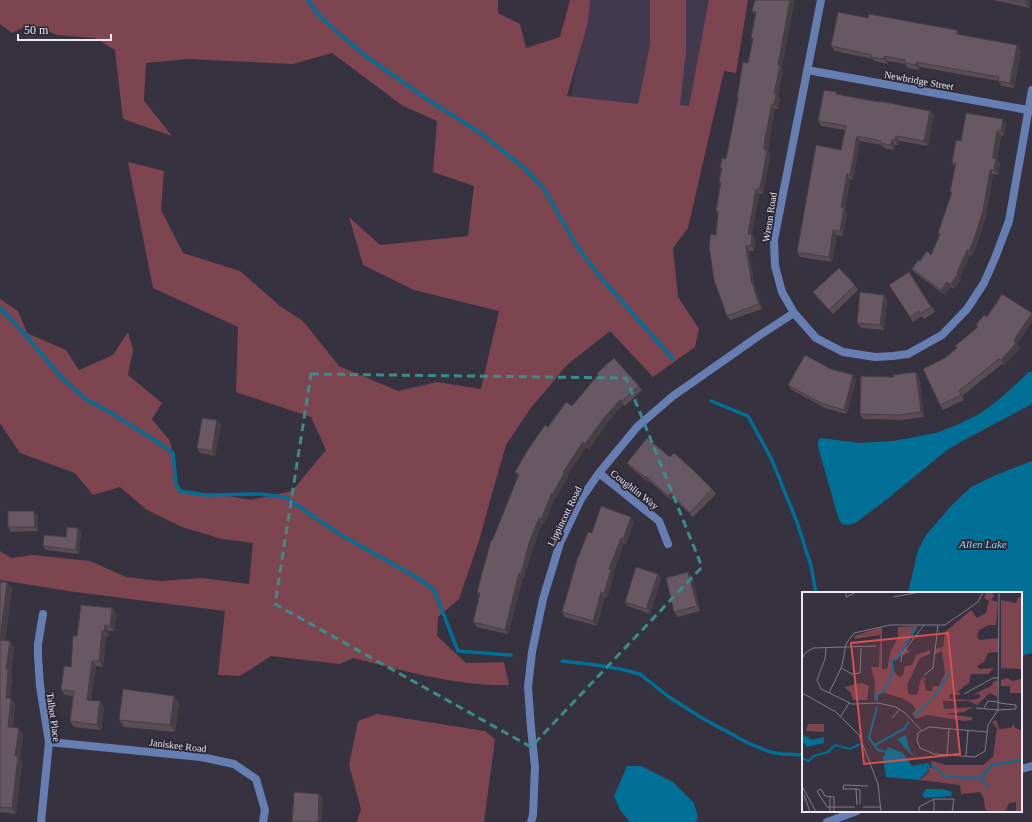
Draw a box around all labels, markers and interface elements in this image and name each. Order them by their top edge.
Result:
scale bar [18,16,111,42]
text: 50 m [24,23,49,37]
street label: Newbridge Street [883,69,955,92]
street label: Wrenn Road [760,191,779,243]
street label: Coughlin Way [609,467,661,511]
street label: Lippincott Road [545,484,584,548]
water label: Allen Lake [958,538,1007,550]
inset map [802,592,1022,812]
street label: Talbot Place [45,692,62,743]
street label: Janiskee Road [149,737,207,754]

